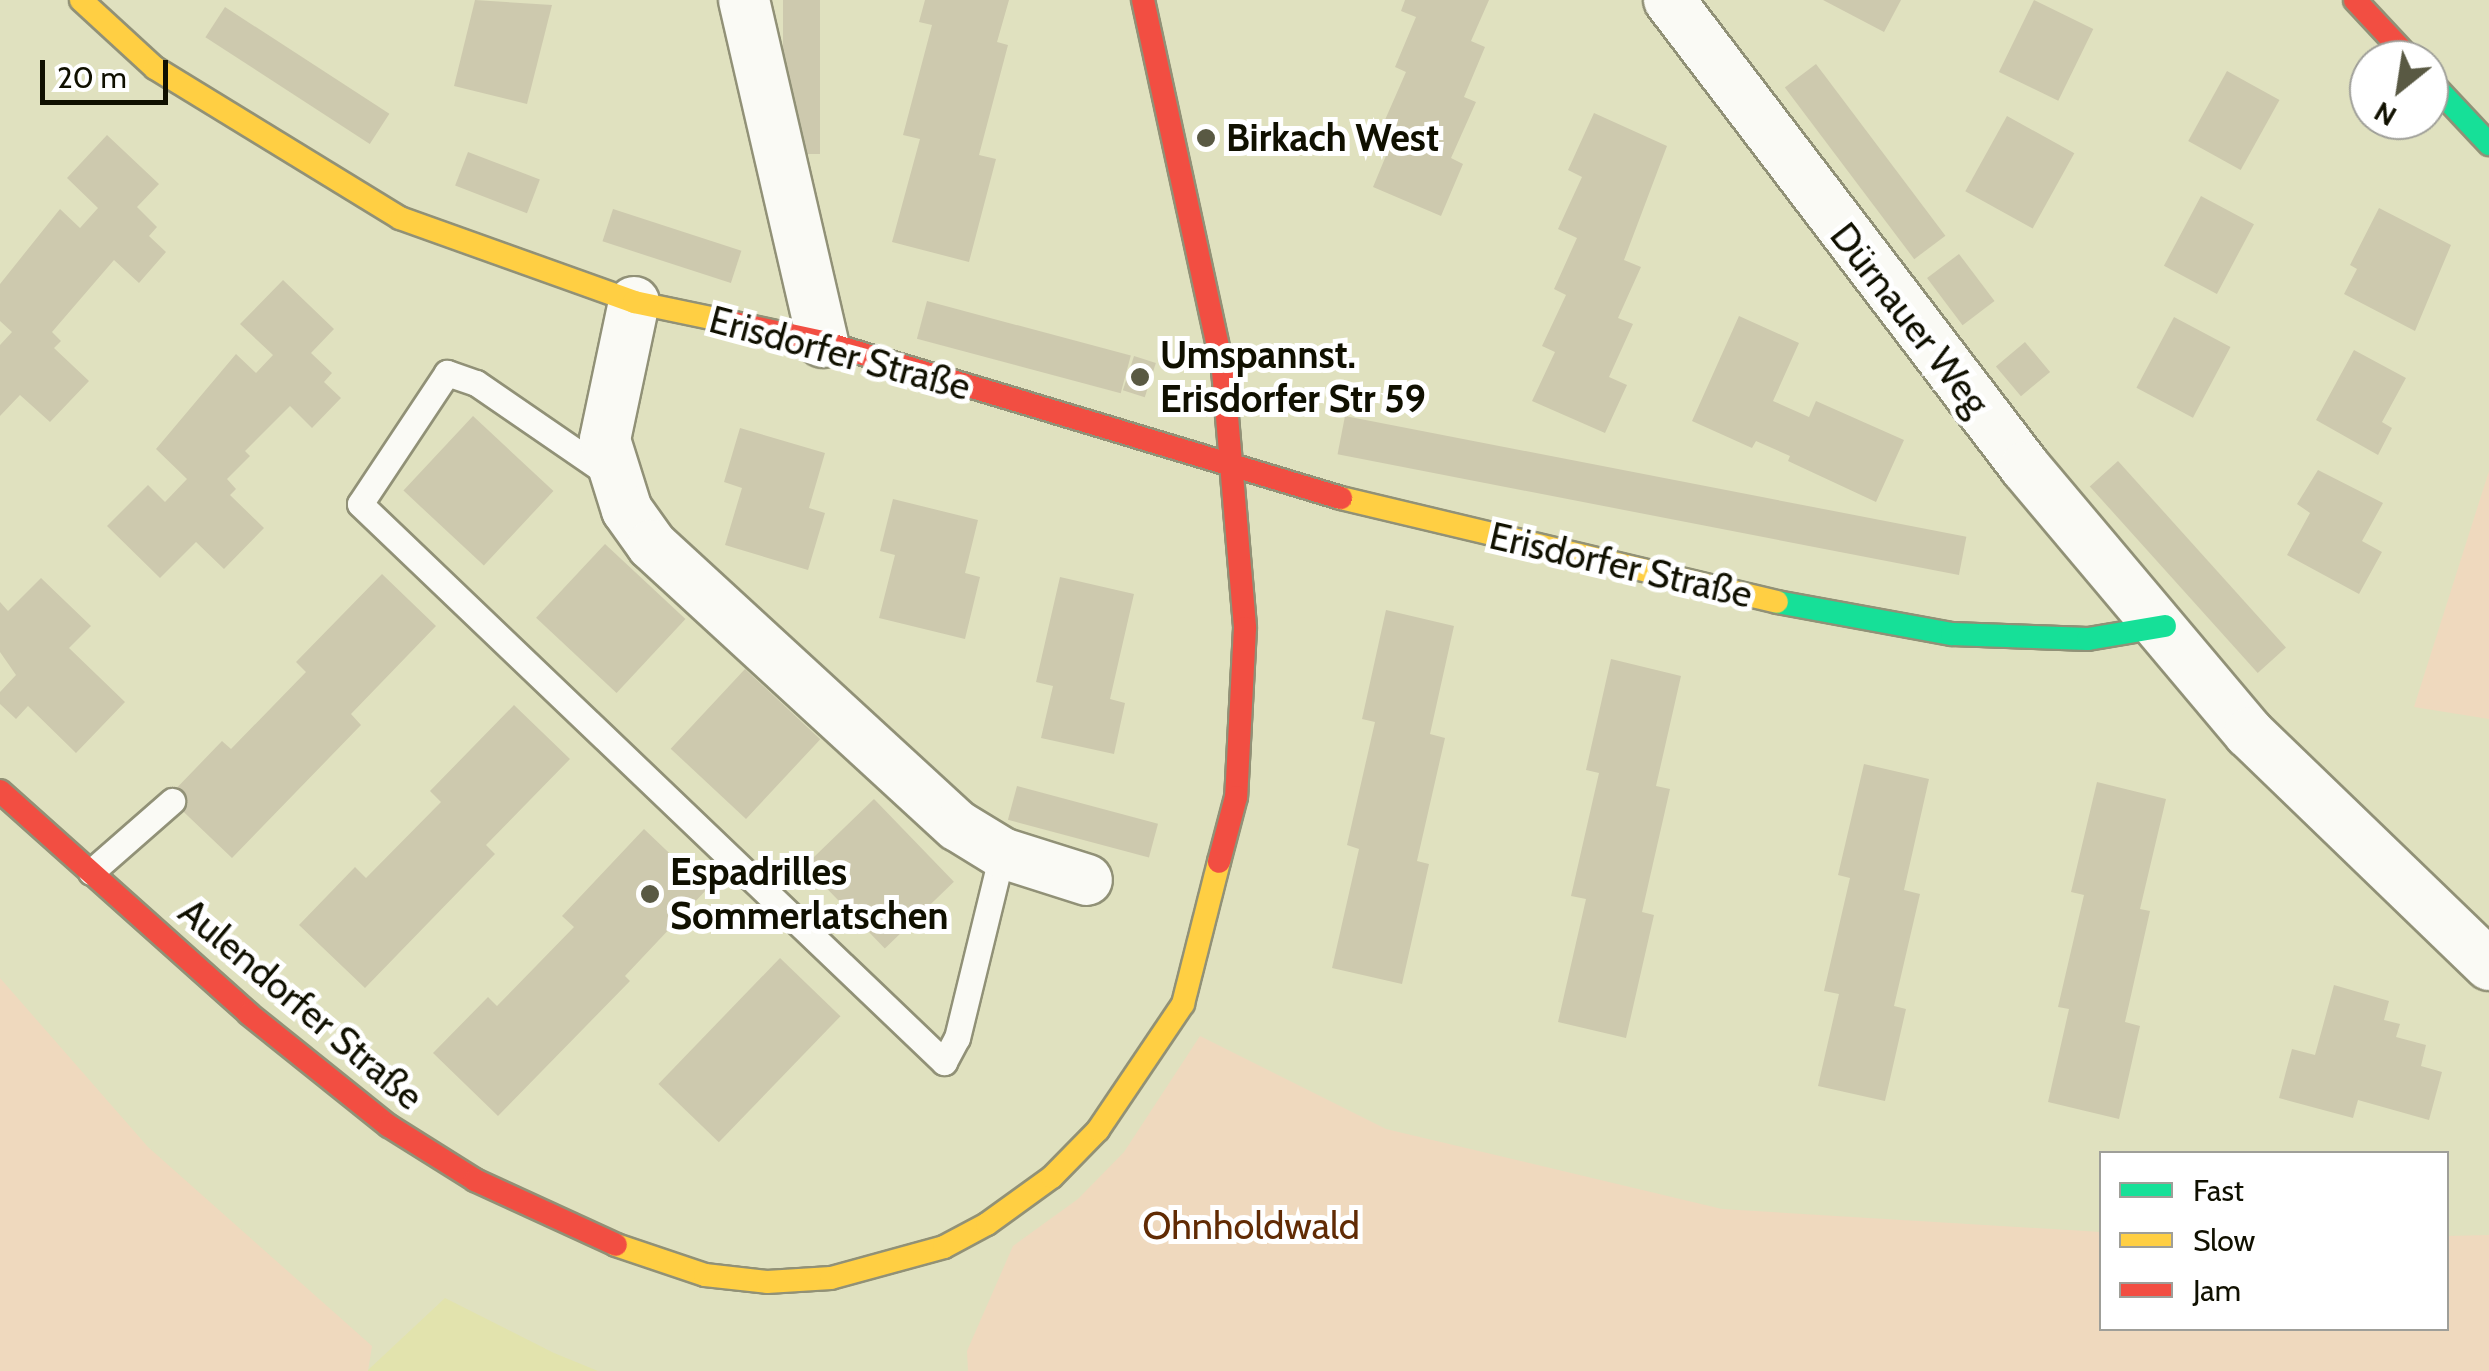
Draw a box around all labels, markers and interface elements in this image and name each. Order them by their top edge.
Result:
scale bar [45,40,172,102]
north arrow [2349,40,2449,140]
text: 20 m [57,59,127,96]
text: N [2368,95,2402,134]
place label: Birkach West [1226,115,1439,161]
marker: Birkach West [1195,127,1217,149]
street label: Dürnauer Weg [1821,214,1999,424]
street label: Erisdorfer Straße [705,296,975,410]
place label: Umspannst. Erisdorfer Str 59 [1160,332,1426,422]
marker: Umspannst. Erisdorfer Str 59 [1129,366,1151,388]
street label: Erisdorfer Straße [1485,513,1757,617]
place label: Espadrilles Sommerlatschen [670,849,948,938]
marker: Espadrilles Sommerlatschen [639,883,661,905]
street label: Aulendorfer Straße [170,889,432,1119]
legend [2099,1151,2449,1331]
text: Fast [2193,1172,2244,1209]
park label: Ohnholdwald [1142,1203,1360,1249]
text: Slow [2193,1222,2255,1259]
text: Jam [2193,1272,2241,1309]

